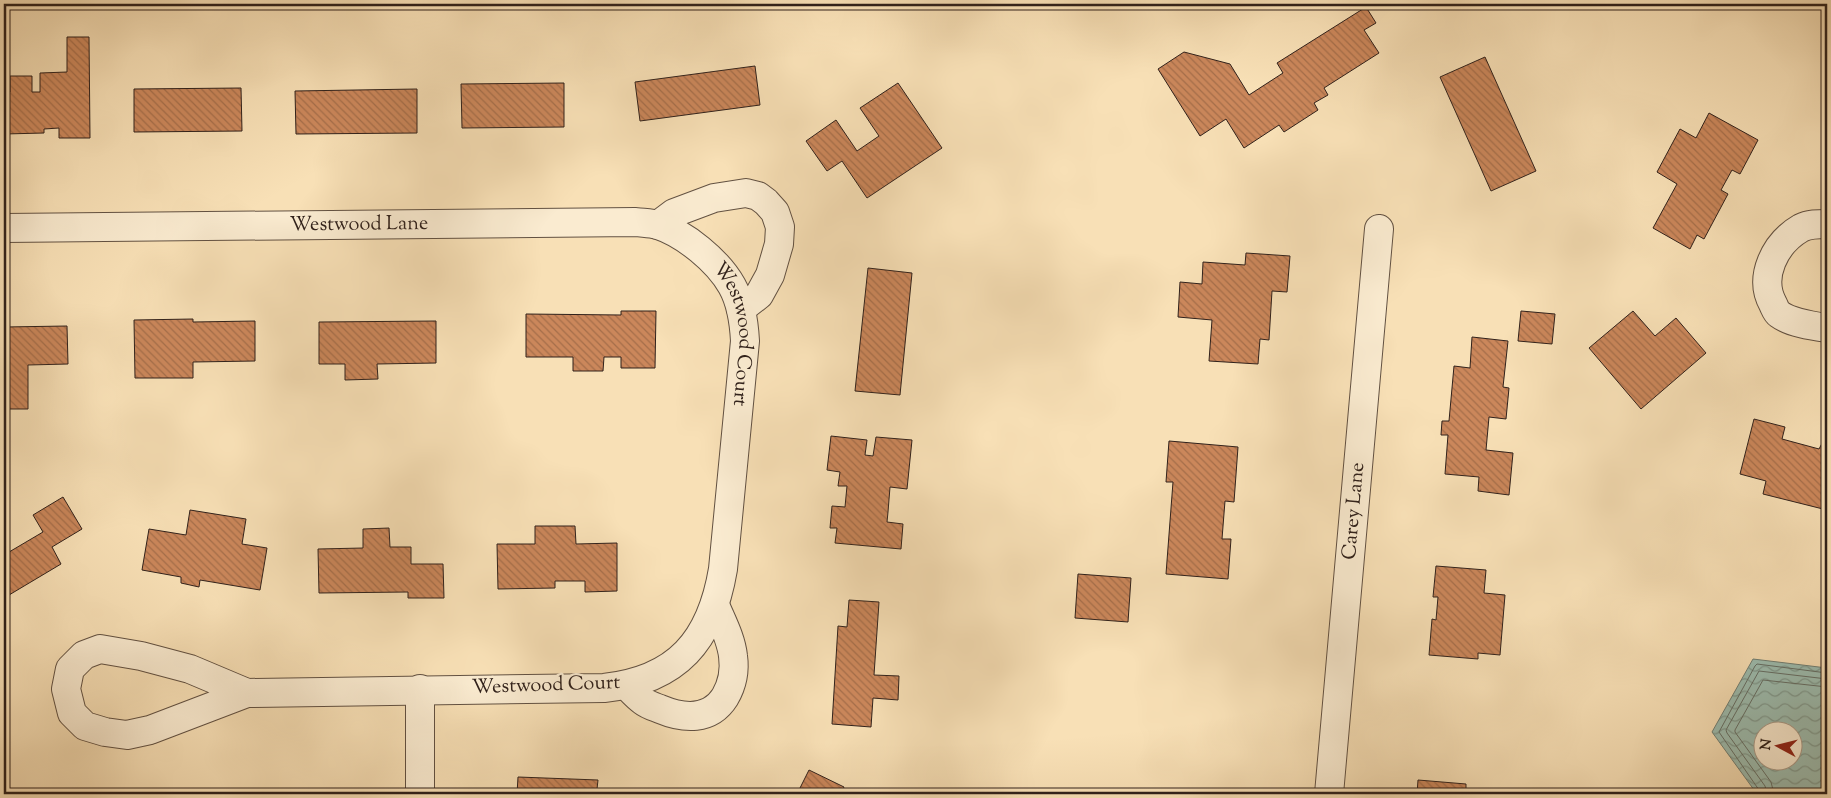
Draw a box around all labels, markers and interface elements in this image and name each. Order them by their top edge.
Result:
street label: Westwood Lane [290,209,428,240]
street label: Westwood Court [705,256,760,408]
street label: Carey Lane [1335,461,1373,561]
street label: Westwood Court [471,669,621,703]
north arrow [1754,720,1804,770]
text: N [1756,738,1778,751]

